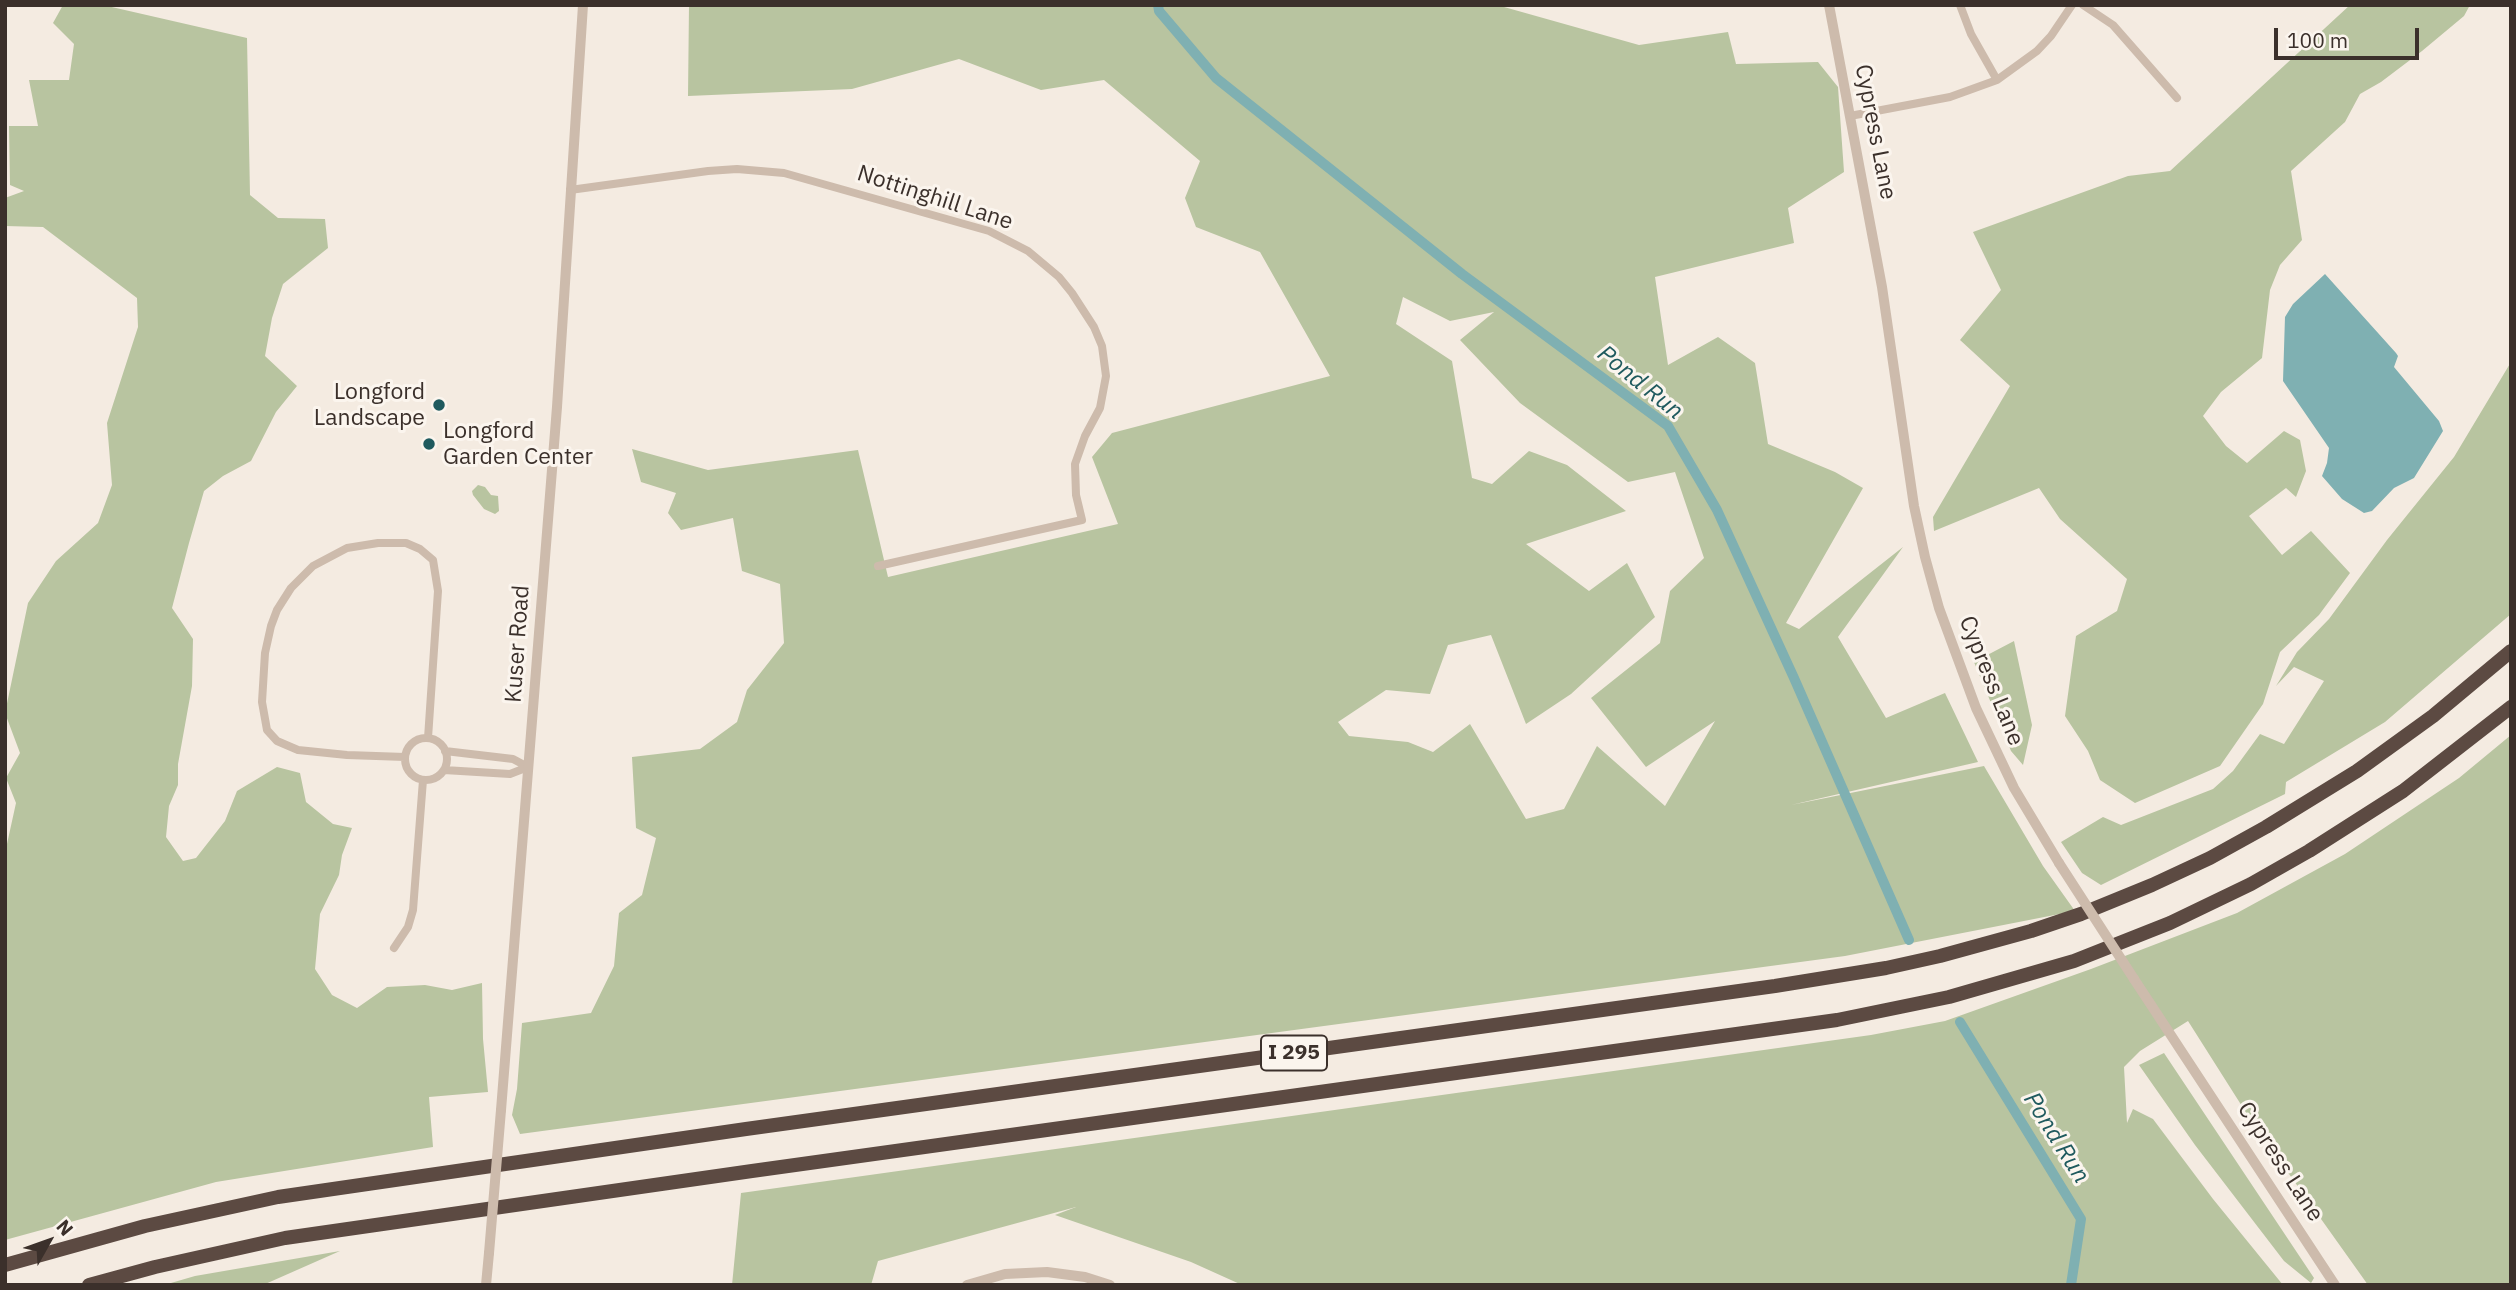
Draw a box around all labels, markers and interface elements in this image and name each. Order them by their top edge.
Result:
scale bar [2278,14,2423,58]
text: 100 m [2287,26,2348,54]
street label: Cypress Lane [1848,62,1902,202]
street label: Nottinghill Lane [854,160,1016,236]
water label: Pond Run [1591,340,1689,426]
place label: Longford Landscape [314,378,425,432]
marker: Longford Landscape [431,397,447,413]
place label: Longford Garden Center [443,417,593,471]
marker: Longford Garden Center [421,436,437,452]
street label: Kuser Road [500,584,536,704]
street label: Cypress Lane [1953,612,2029,750]
road number: I 295 [1261,1036,1327,1070]
water label: Pond Run [2017,1087,2095,1189]
street label: Cypress Lane [2231,1097,2329,1227]
north arrow [14,1206,84,1276]
text: N [51,1215,79,1240]

